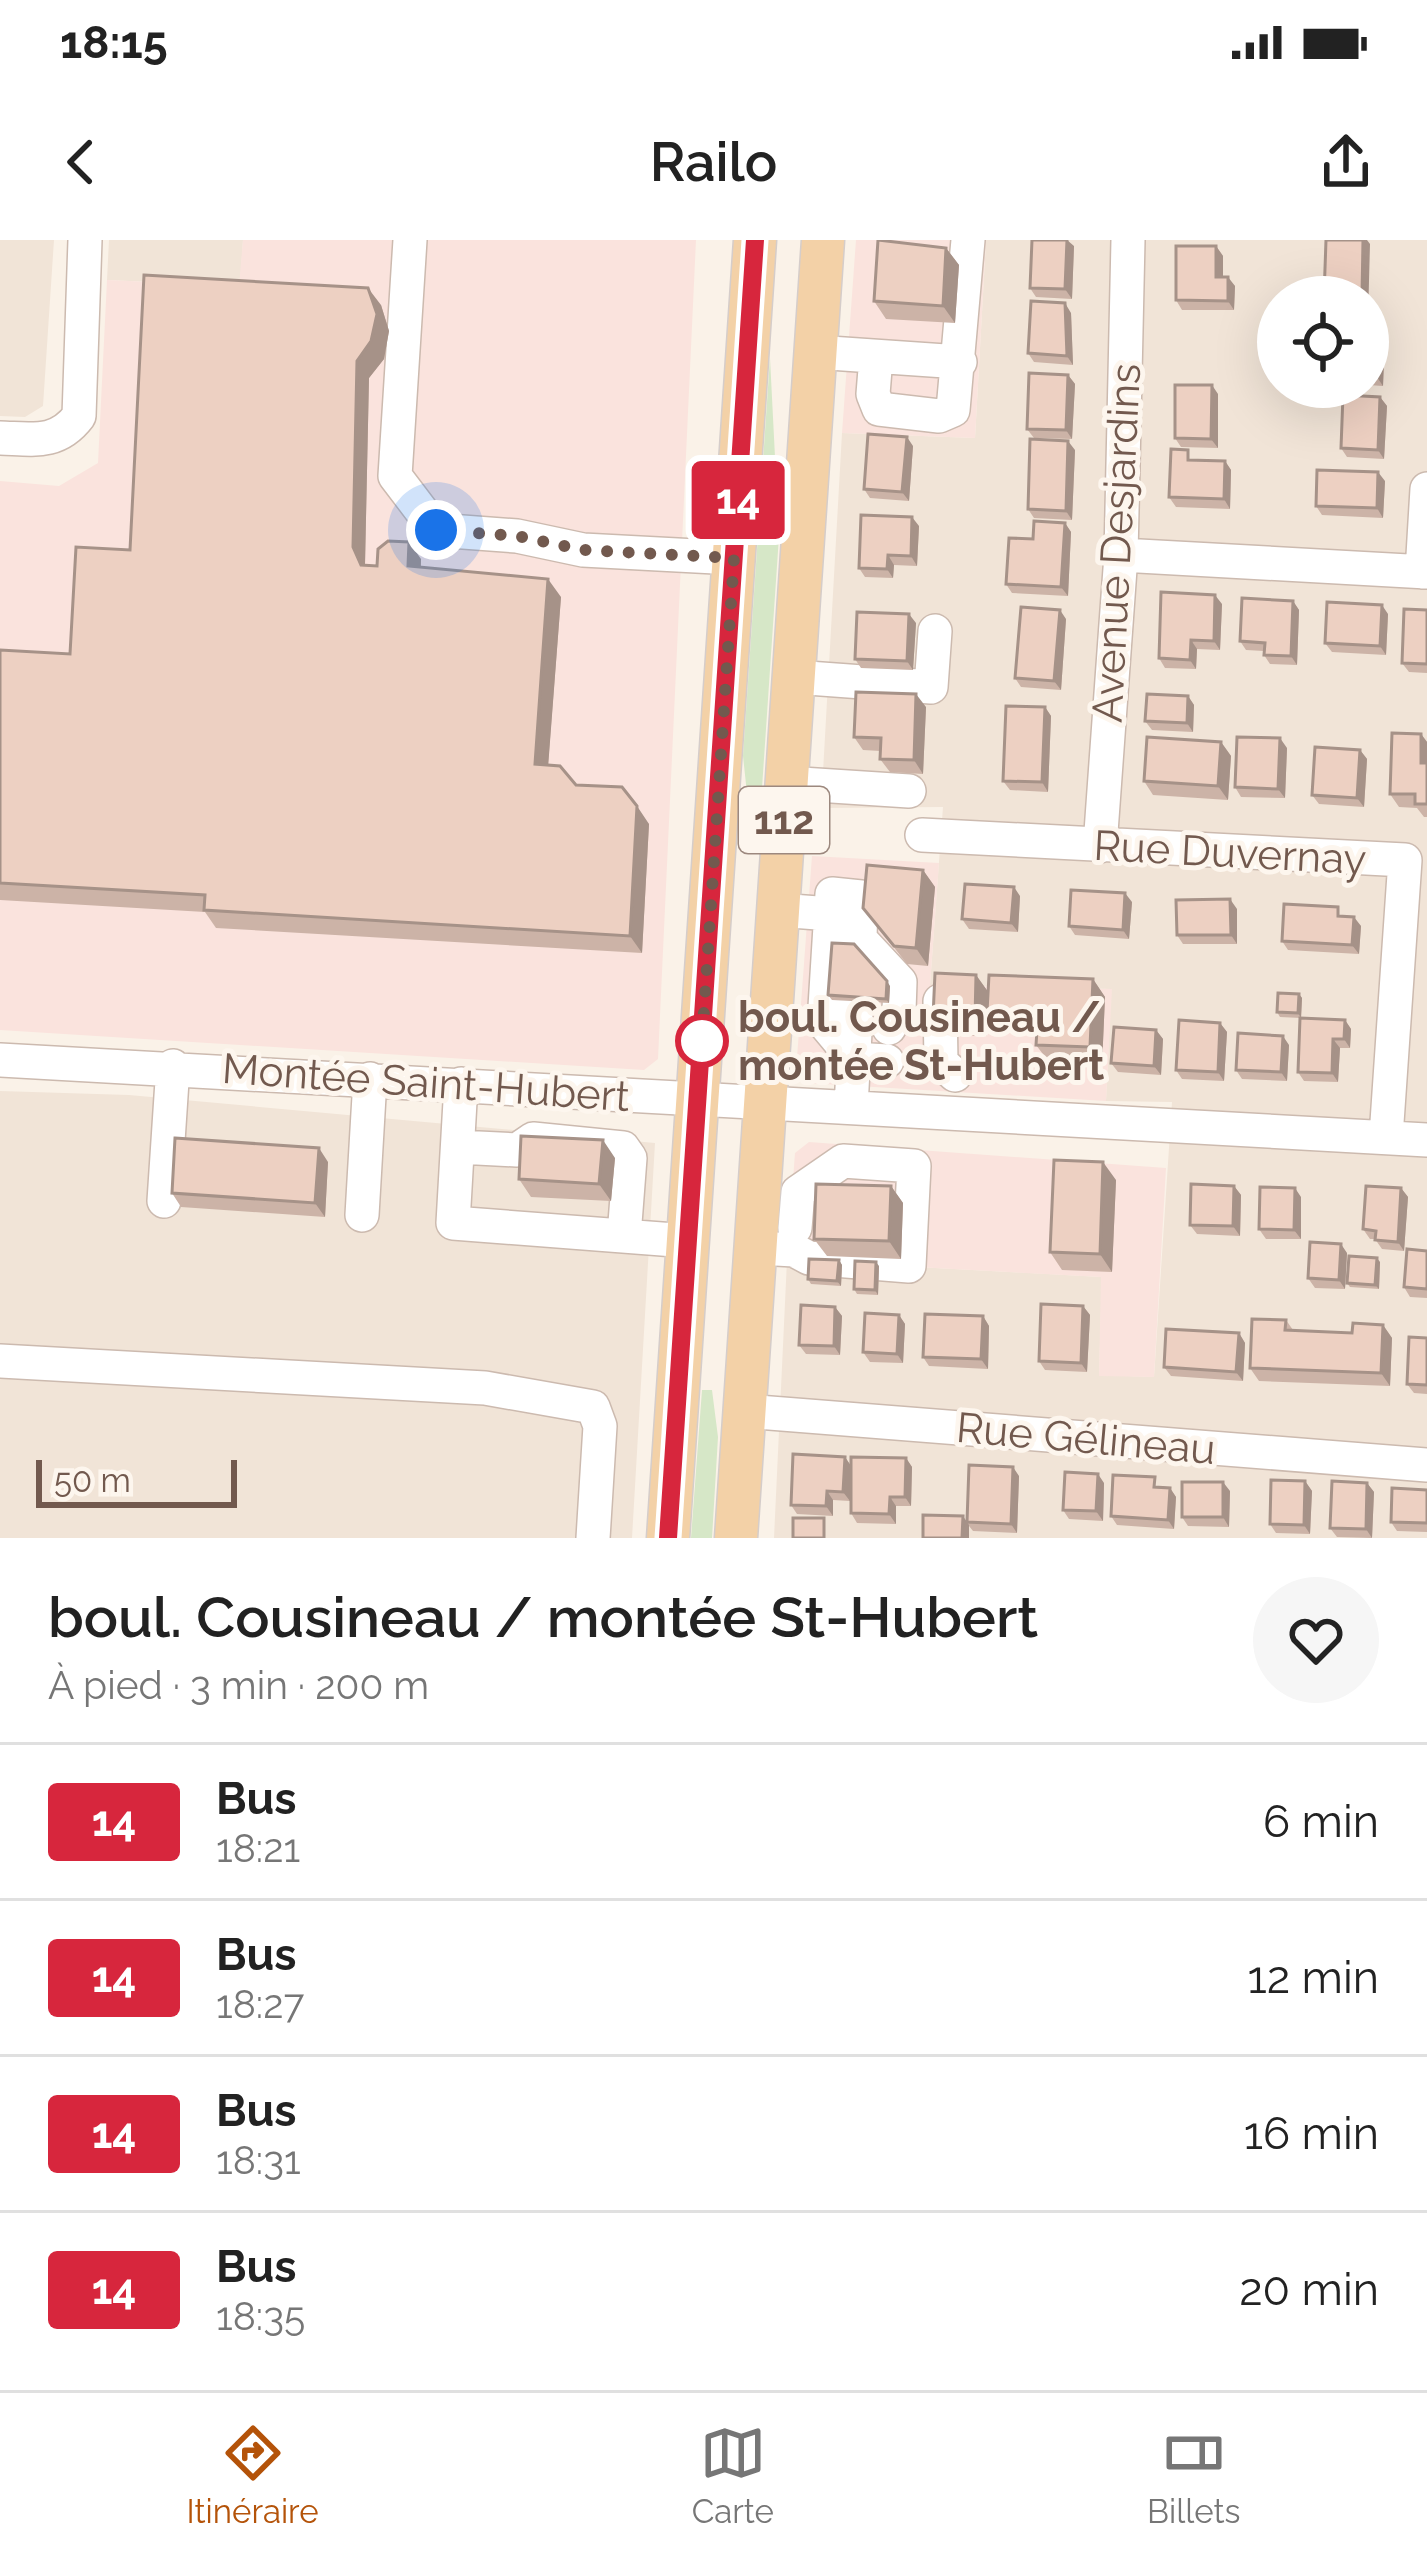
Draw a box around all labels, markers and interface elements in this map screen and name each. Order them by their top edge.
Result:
text: 18:15 [60,16,168,69]
icon: back [48,129,114,195]
icon: share [1313,129,1379,195]
text: Railo [650,130,777,194]
map controls [1257,276,1389,408]
button: locate [1257,276,1389,408]
street label: Avenue Desjardins [1083,362,1150,724]
line badge: 14 [684,461,792,539]
text: 14 [716,475,760,524]
your location [406,500,466,560]
road number: 112 [739,787,829,853]
street label: Rue Duvernay [1092,821,1368,884]
place label: boul. Cousineau / montée St-Hubert [738,993,1104,1090]
marker: boul. Cousineau / montée St-Hubert [677,1016,727,1066]
street label: Montée Saint-Hubert [221,1044,631,1121]
street label: Rue Gélineau [954,1403,1217,1474]
scale bar [36,1454,237,1507]
text: 50 m [54,1461,131,1500]
button: heart [1253,1577,1379,1703]
text: boul. Cousineau / montée St-Hubert [48,1583,1038,1650]
text: À pied · 3 min · 200 m [48,1662,429,1708]
text: Bus [216,1772,297,1825]
text: 6 min [1263,1795,1379,1848]
text: 14 [92,1797,136,1846]
text: 18:21 [216,1825,300,1871]
text: Bus [216,1928,297,1981]
text: 12 min [1247,1951,1379,2004]
text: 14 [92,1953,136,2002]
text: 18:27 [216,1981,304,2027]
text: Bus [216,2084,297,2137]
text: 16 min [1244,2107,1379,2160]
text: 14 [92,2109,136,2158]
text: 18:31 [216,2137,301,2183]
text: Bus [216,2240,297,2293]
text: 20 min [1239,2263,1379,2316]
text: 14 [92,2265,136,2314]
text: 18:35 [216,2293,305,2339]
tab: Itinéraire [187,2420,319,2531]
tab: Carte [692,2420,774,2531]
tab: Billets [1147,2420,1240,2531]

